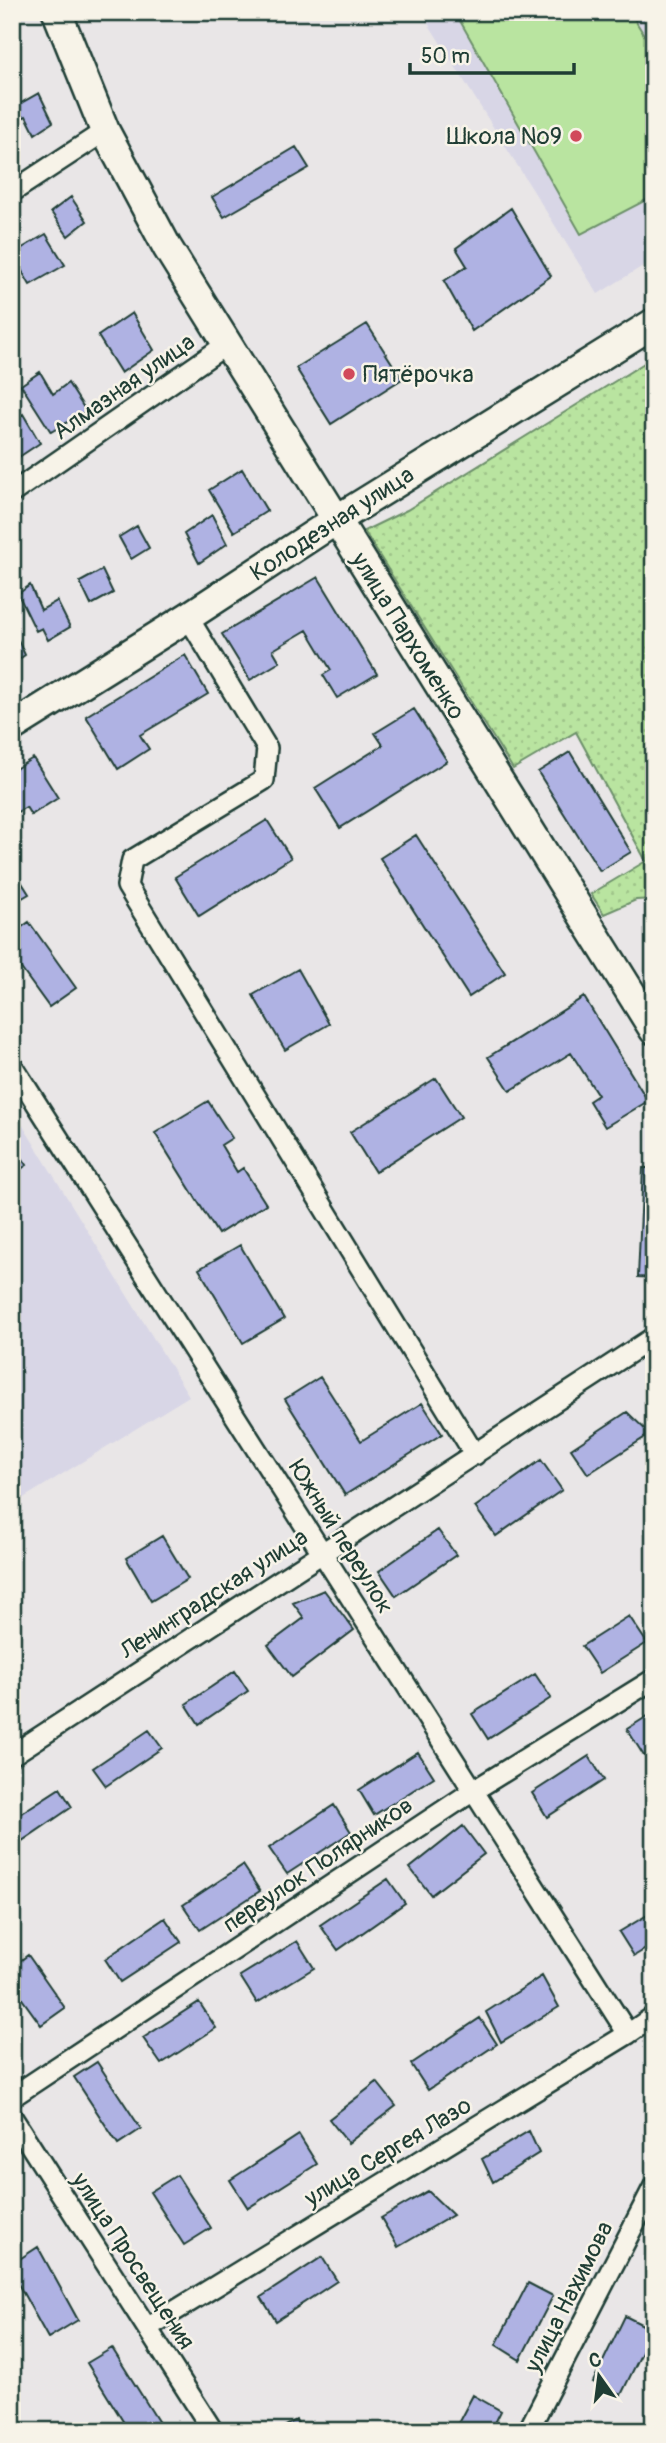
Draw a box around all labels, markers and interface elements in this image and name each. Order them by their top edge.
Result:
scale bar [410,32,575,76]
text: 50 m [421,43,470,70]
place label: Школа №9 [447,122,562,151]
marker: Школа №9 [568,128,584,144]
street label: Алмазная улица [48,327,200,447]
place label: Пятёрочка [363,360,474,389]
marker: Пятёрочка [341,366,357,382]
street label: Колодезная улица [245,460,419,588]
street label: улица Пархоменко [344,546,471,725]
street label: Южный переулок [282,1455,400,1619]
street label: Ленинградская улица [114,1522,313,1666]
street label: переулок Полярников [218,1791,418,1939]
street label: улица Сергея Лазо [298,2091,477,2214]
street label: улица Просвещения [65,2166,201,2355]
street label: улица Нахимова [518,2217,620,2378]
north arrow [564,2342,634,2412]
text: С [587,2347,604,2374]

